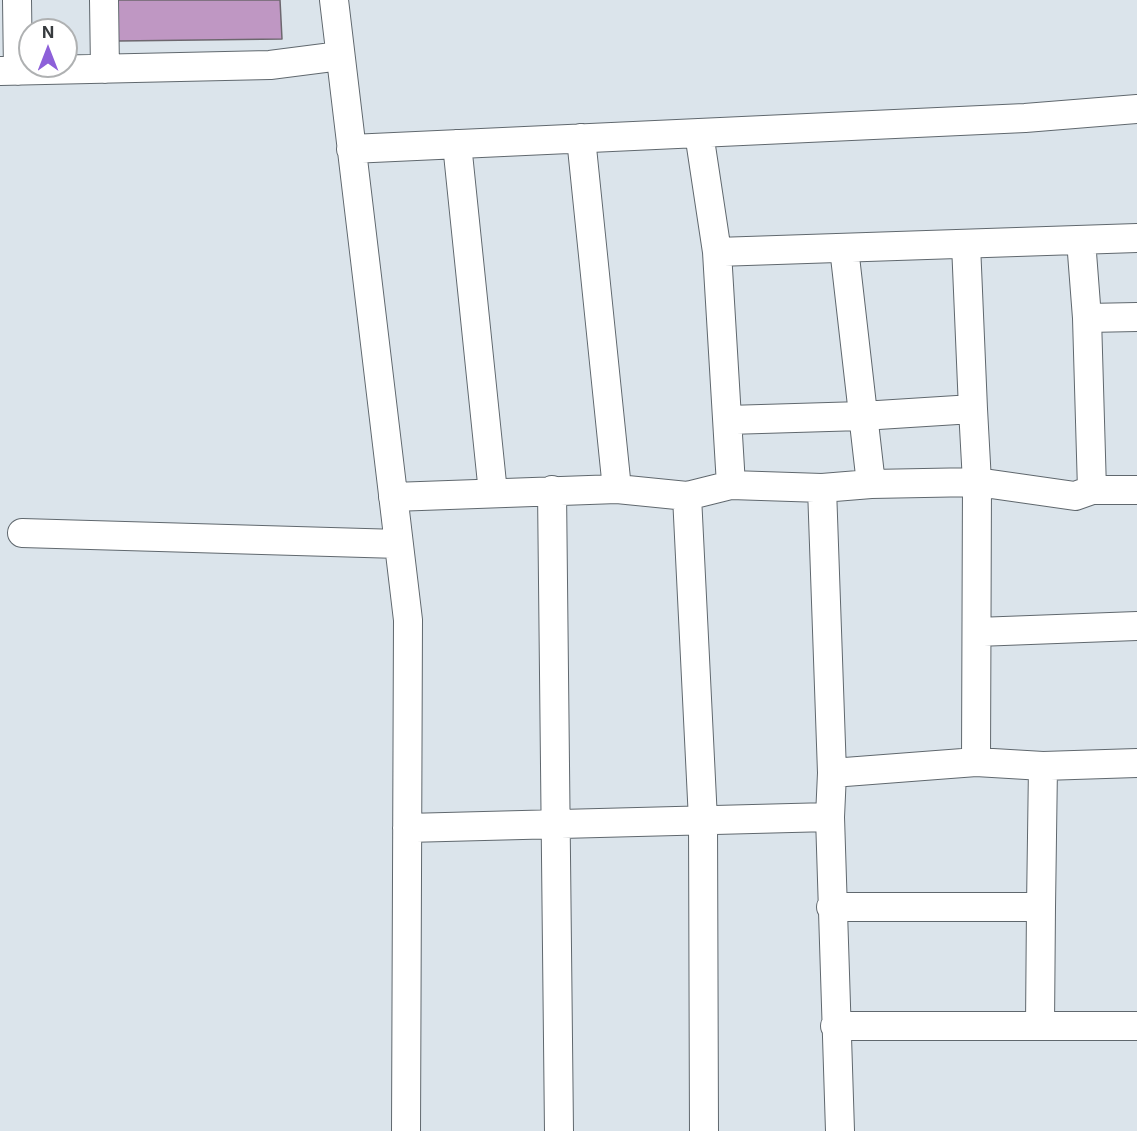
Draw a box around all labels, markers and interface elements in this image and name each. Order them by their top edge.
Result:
north arrow [18,18,78,78]
text: N [42,22,54,42]

